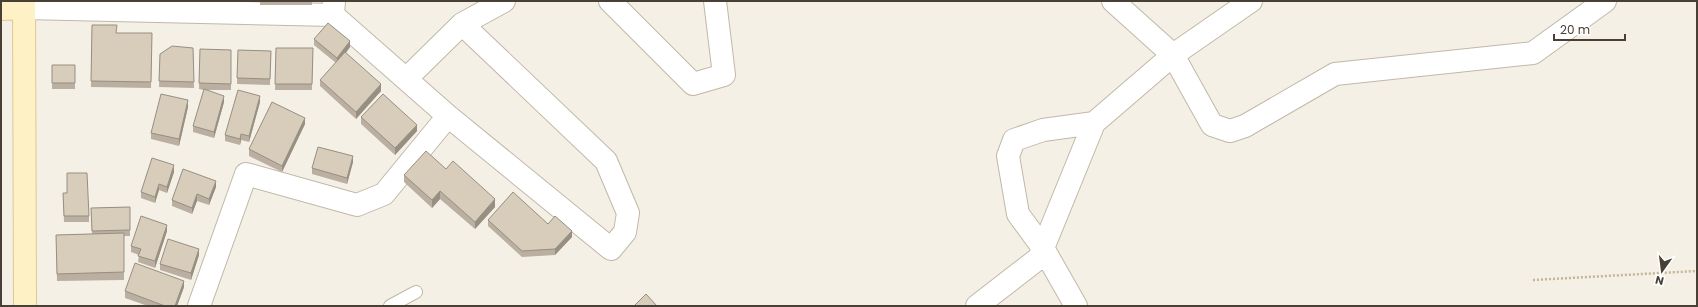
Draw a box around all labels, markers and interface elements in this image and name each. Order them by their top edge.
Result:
scale bar [1554,16,1625,42]
text: 20 m [1560,21,1590,38]
north arrow [1642,251,1682,291]
text: N [1654,272,1666,289]

